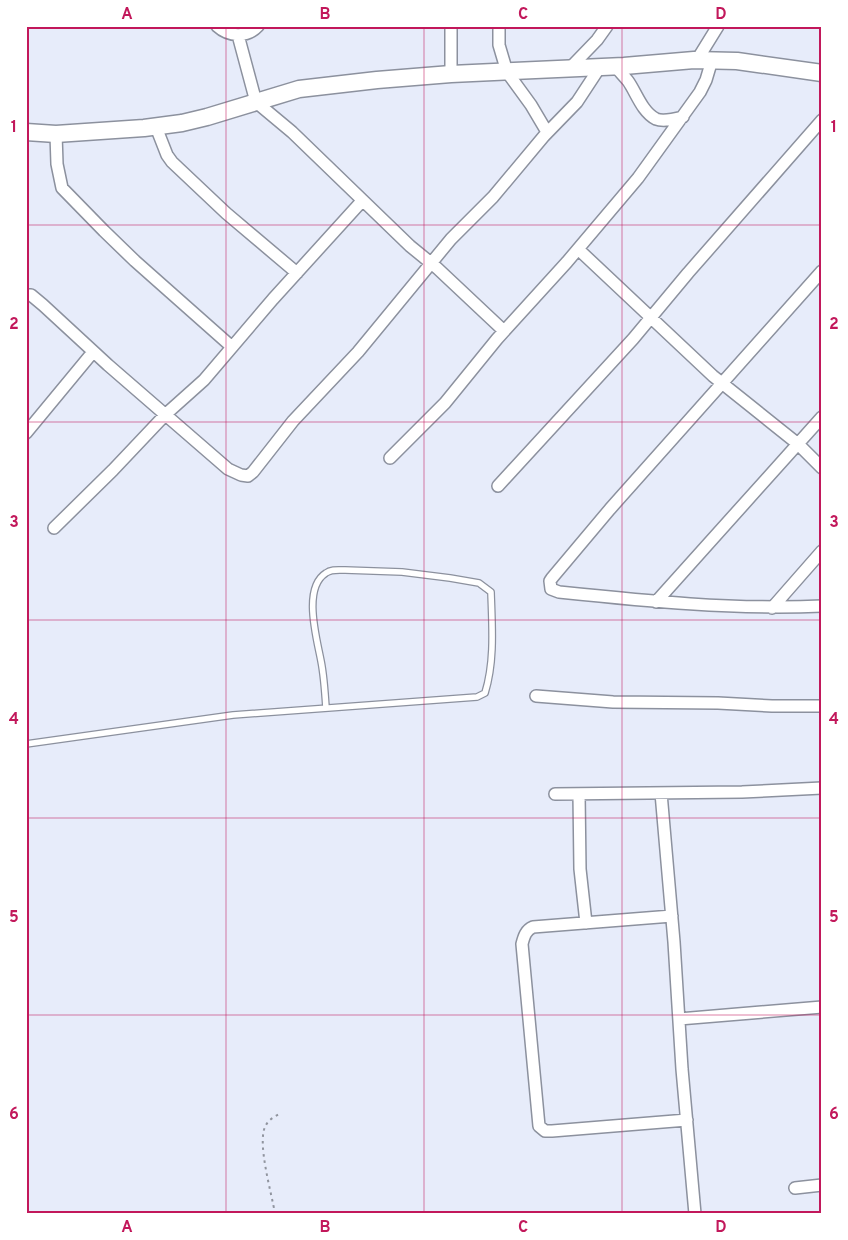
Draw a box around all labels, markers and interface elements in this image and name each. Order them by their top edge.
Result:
text: A [121,5,133,25]
text: B [319,5,331,25]
text: C [518,5,528,25]
text: D [715,5,727,25]
text: 1 [11,118,17,138]
text: 1 [831,118,837,138]
text: 2 [9,315,19,335]
text: 2 [829,315,839,335]
text: 3 [9,513,19,533]
text: 3 [829,513,839,533]
text: 4 [9,710,19,730]
text: 4 [829,710,839,730]
text: 5 [9,908,19,928]
text: 5 [829,908,839,928]
text: 6 [9,1105,19,1125]
text: 6 [829,1105,839,1125]
text: A [121,1218,133,1238]
text: B [319,1218,331,1238]
text: C [518,1218,528,1238]
text: D [715,1218,727,1238]

